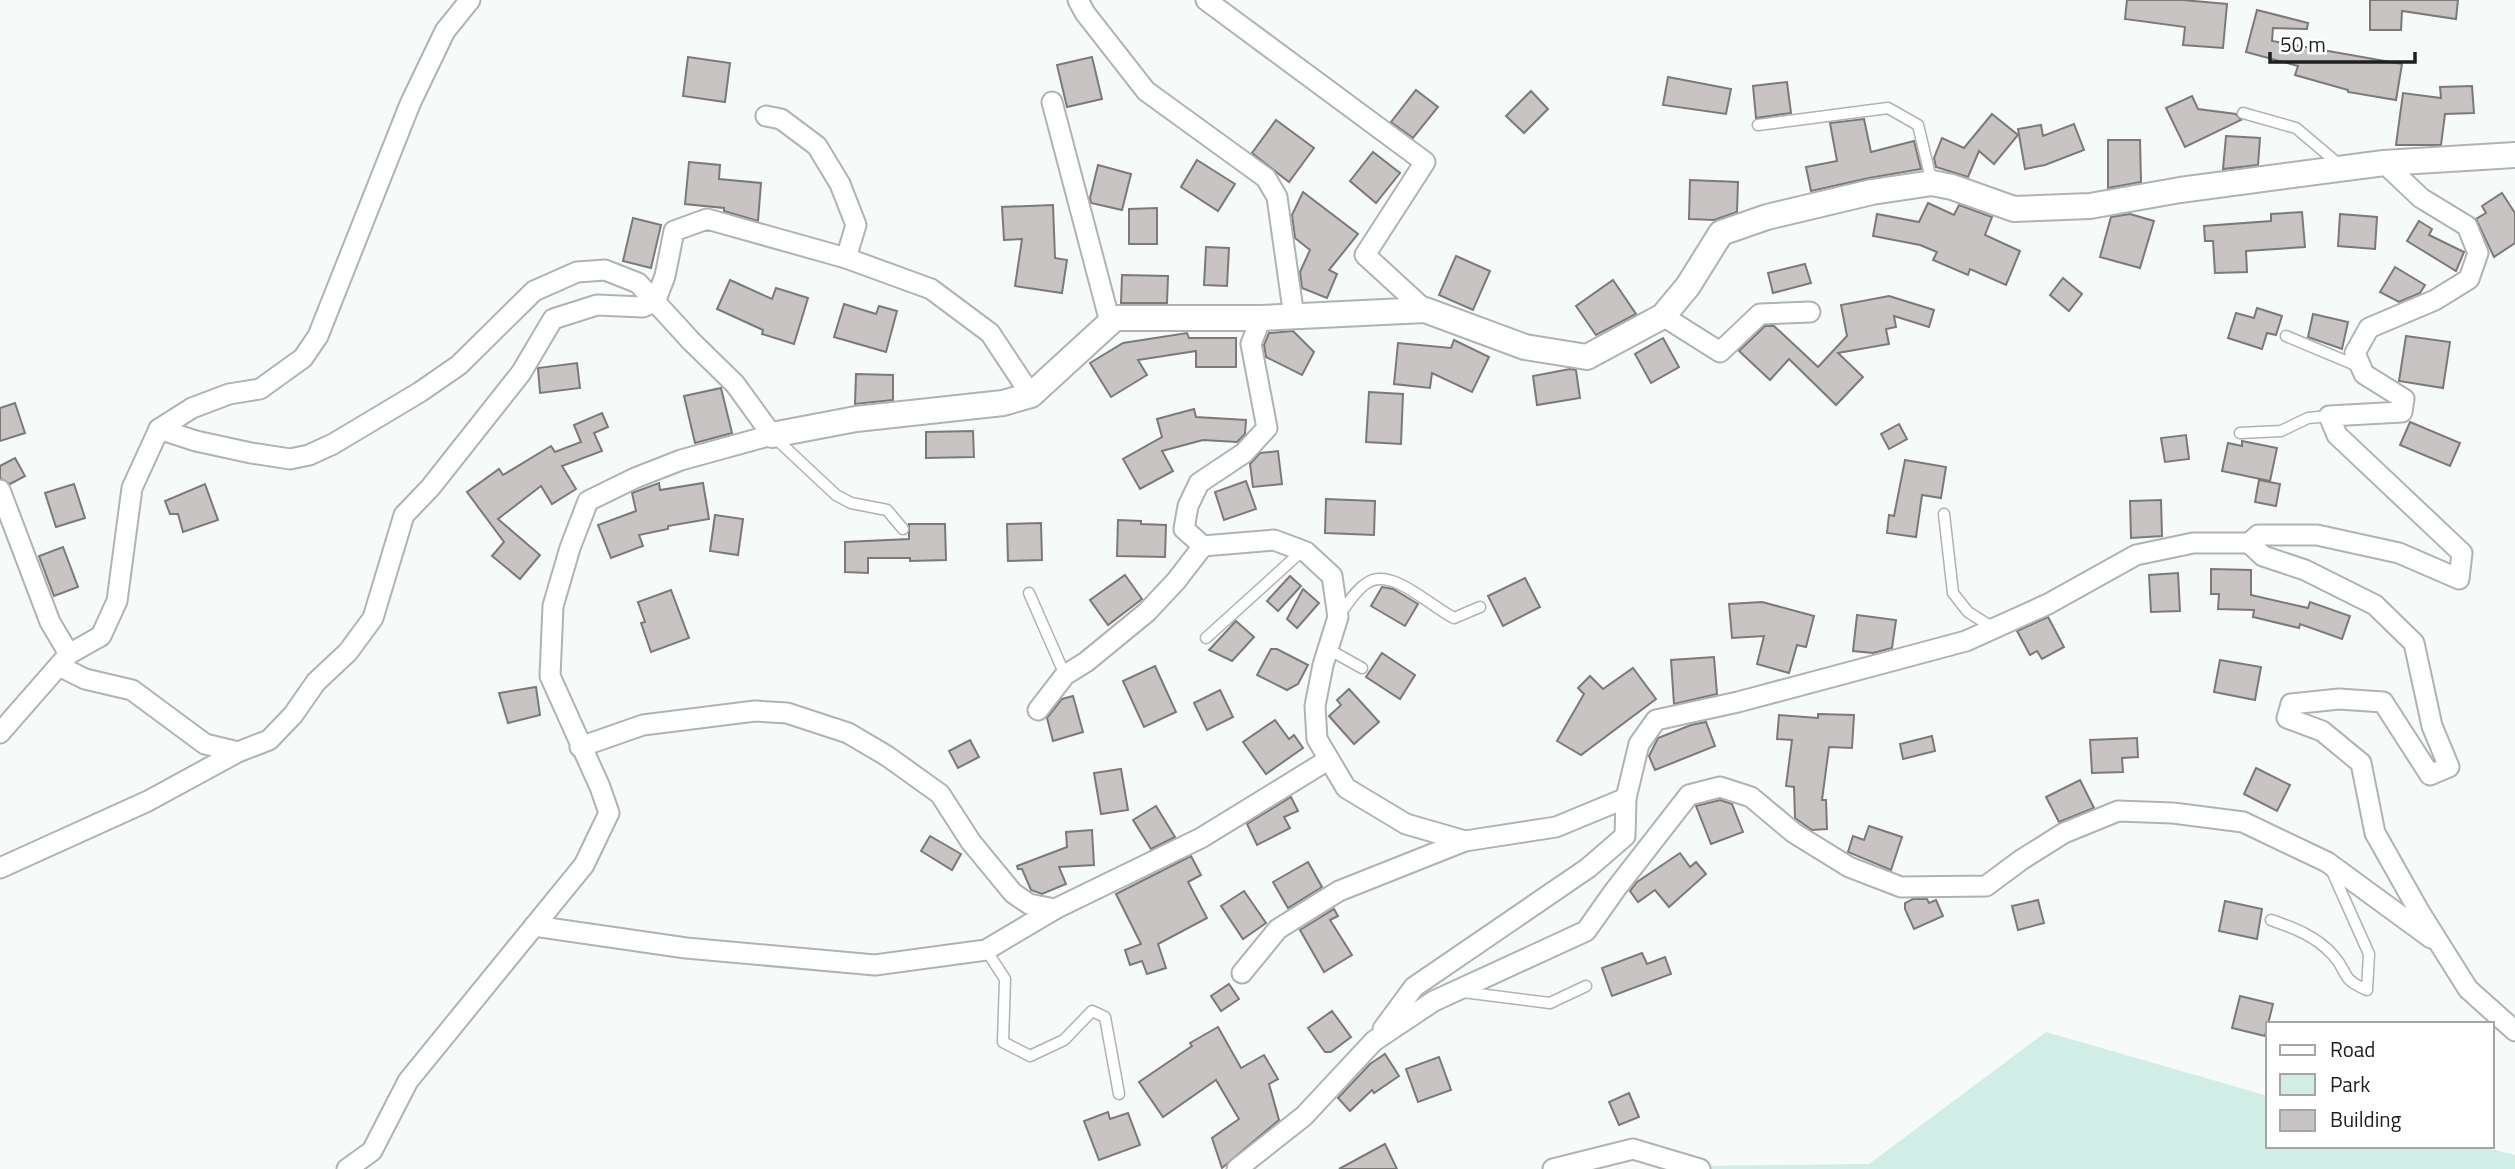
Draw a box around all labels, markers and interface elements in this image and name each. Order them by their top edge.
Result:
scale bar [2270,21,2415,65]
text: 50 m [2280,28,2326,60]
legend [2266,1022,2494,1148]
text: Road [2330,1033,2375,1065]
text: Park [2330,1068,2370,1100]
text: Building [2330,1103,2402,1135]

